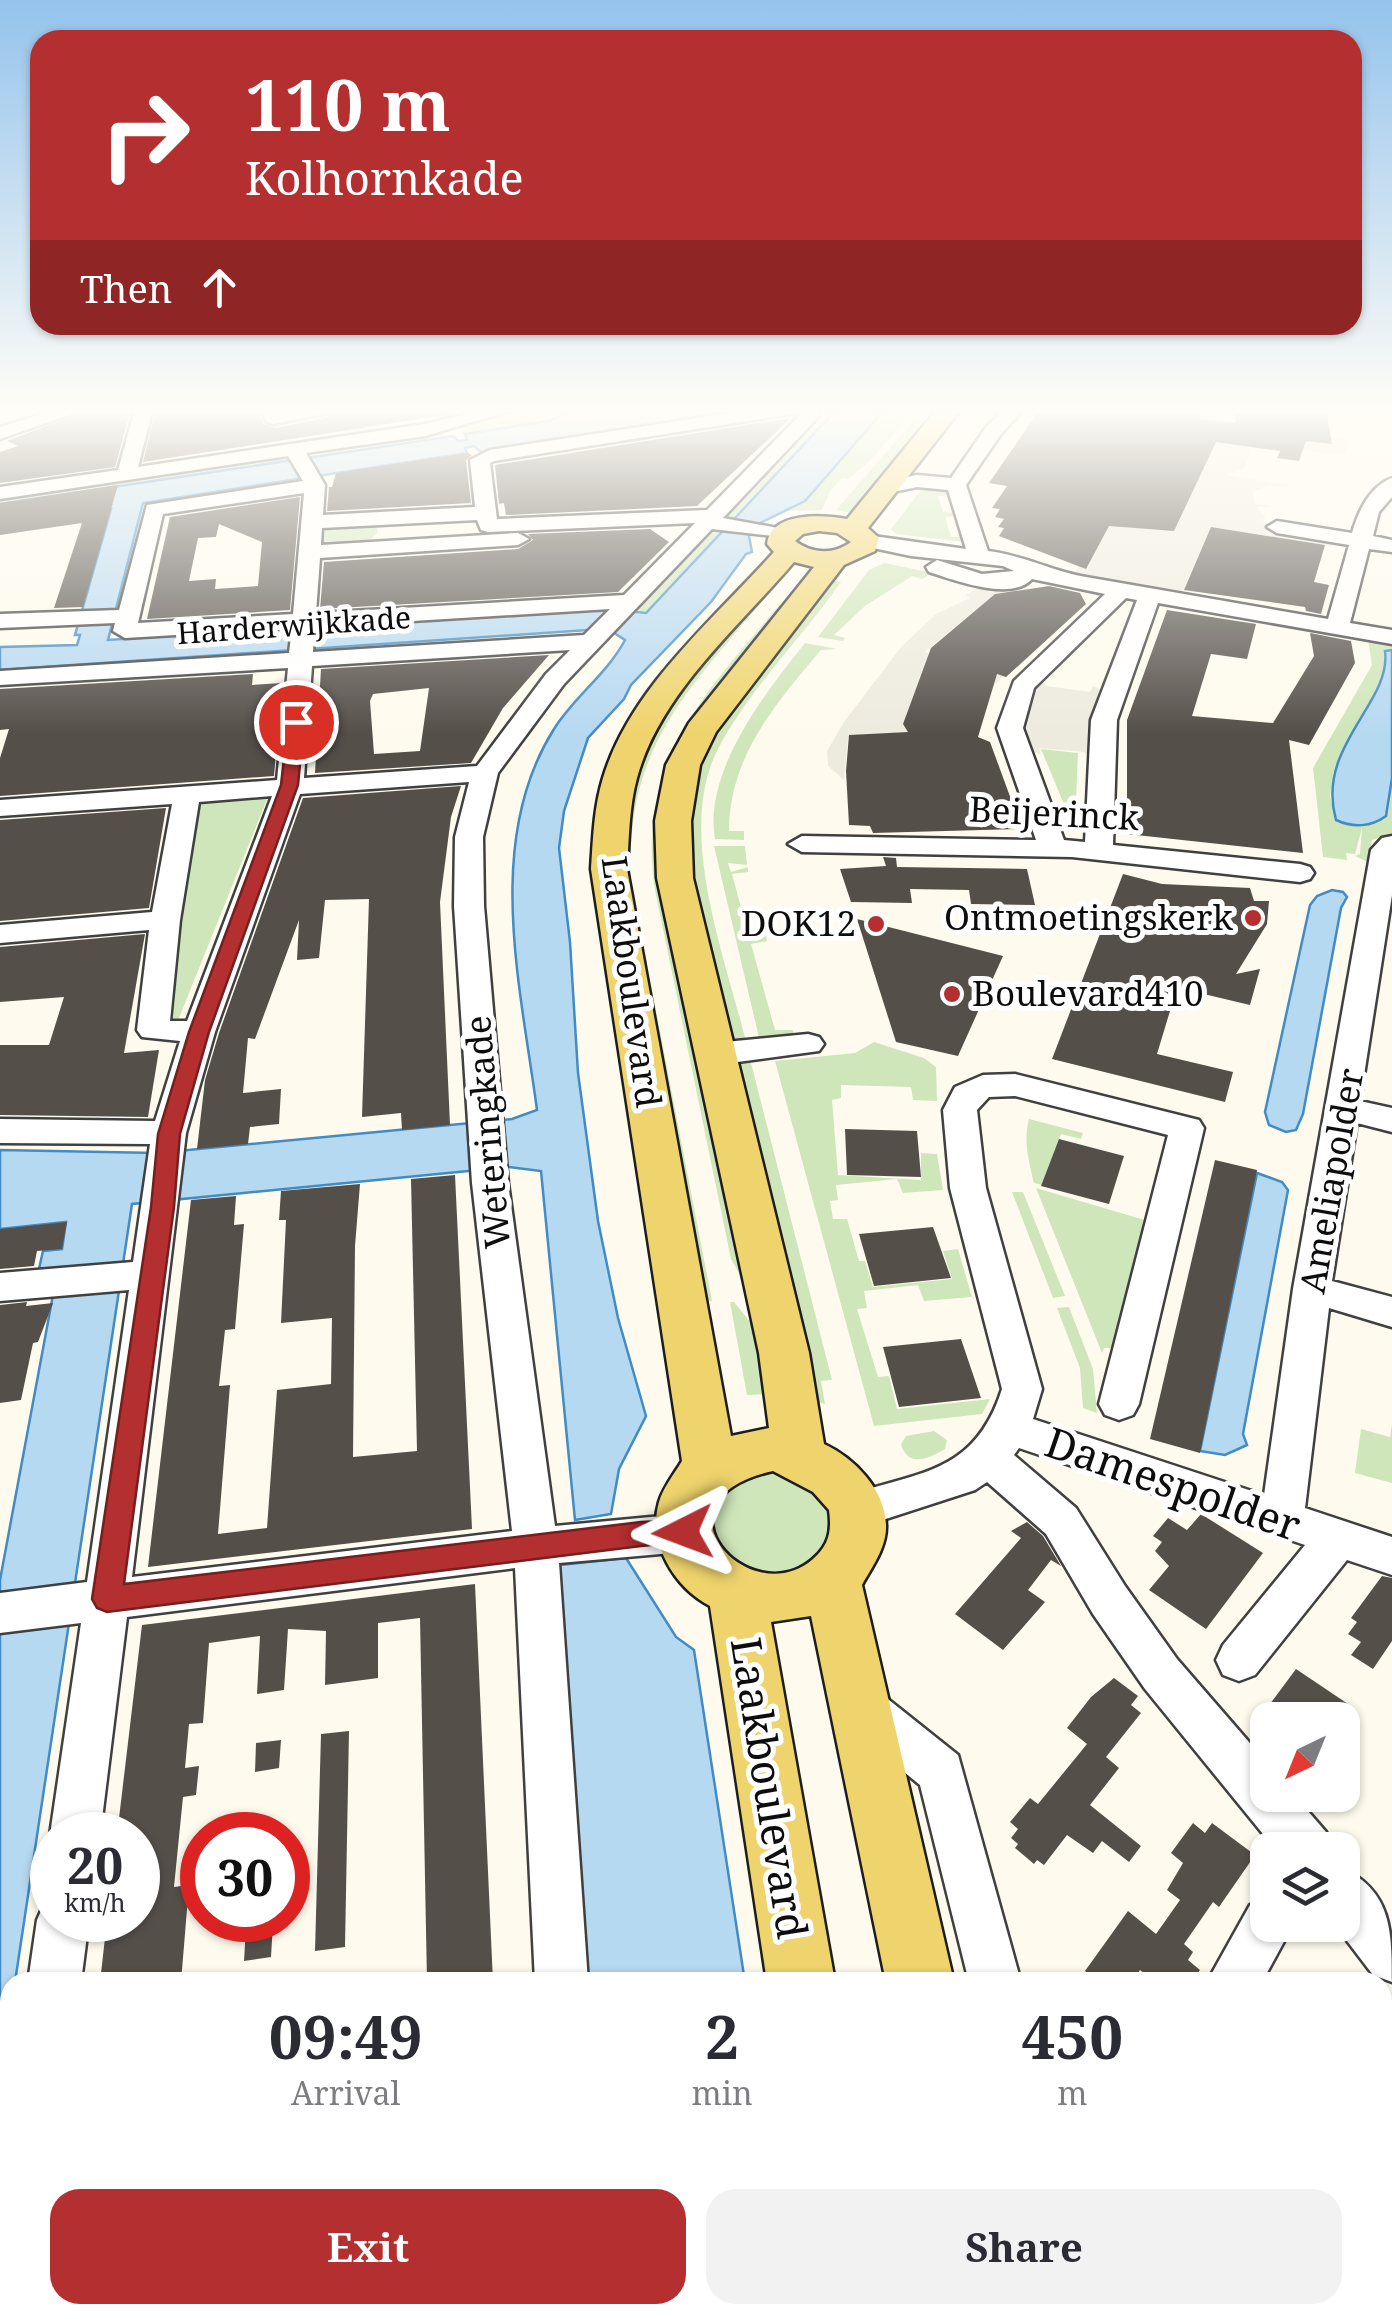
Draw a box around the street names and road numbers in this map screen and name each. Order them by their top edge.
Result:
street label: Harderwijkkade [176,596,412,653]
street label: Beijerinck [968,785,1141,840]
street label: Laakboulevard [592,853,673,1110]
street label: Weteringkade [453,1014,520,1251]
street label: Ameliapolder [1288,1065,1373,1297]
street label: Damespolder [1038,1412,1309,1553]
street label: Laakboulevard [719,1633,822,1942]

